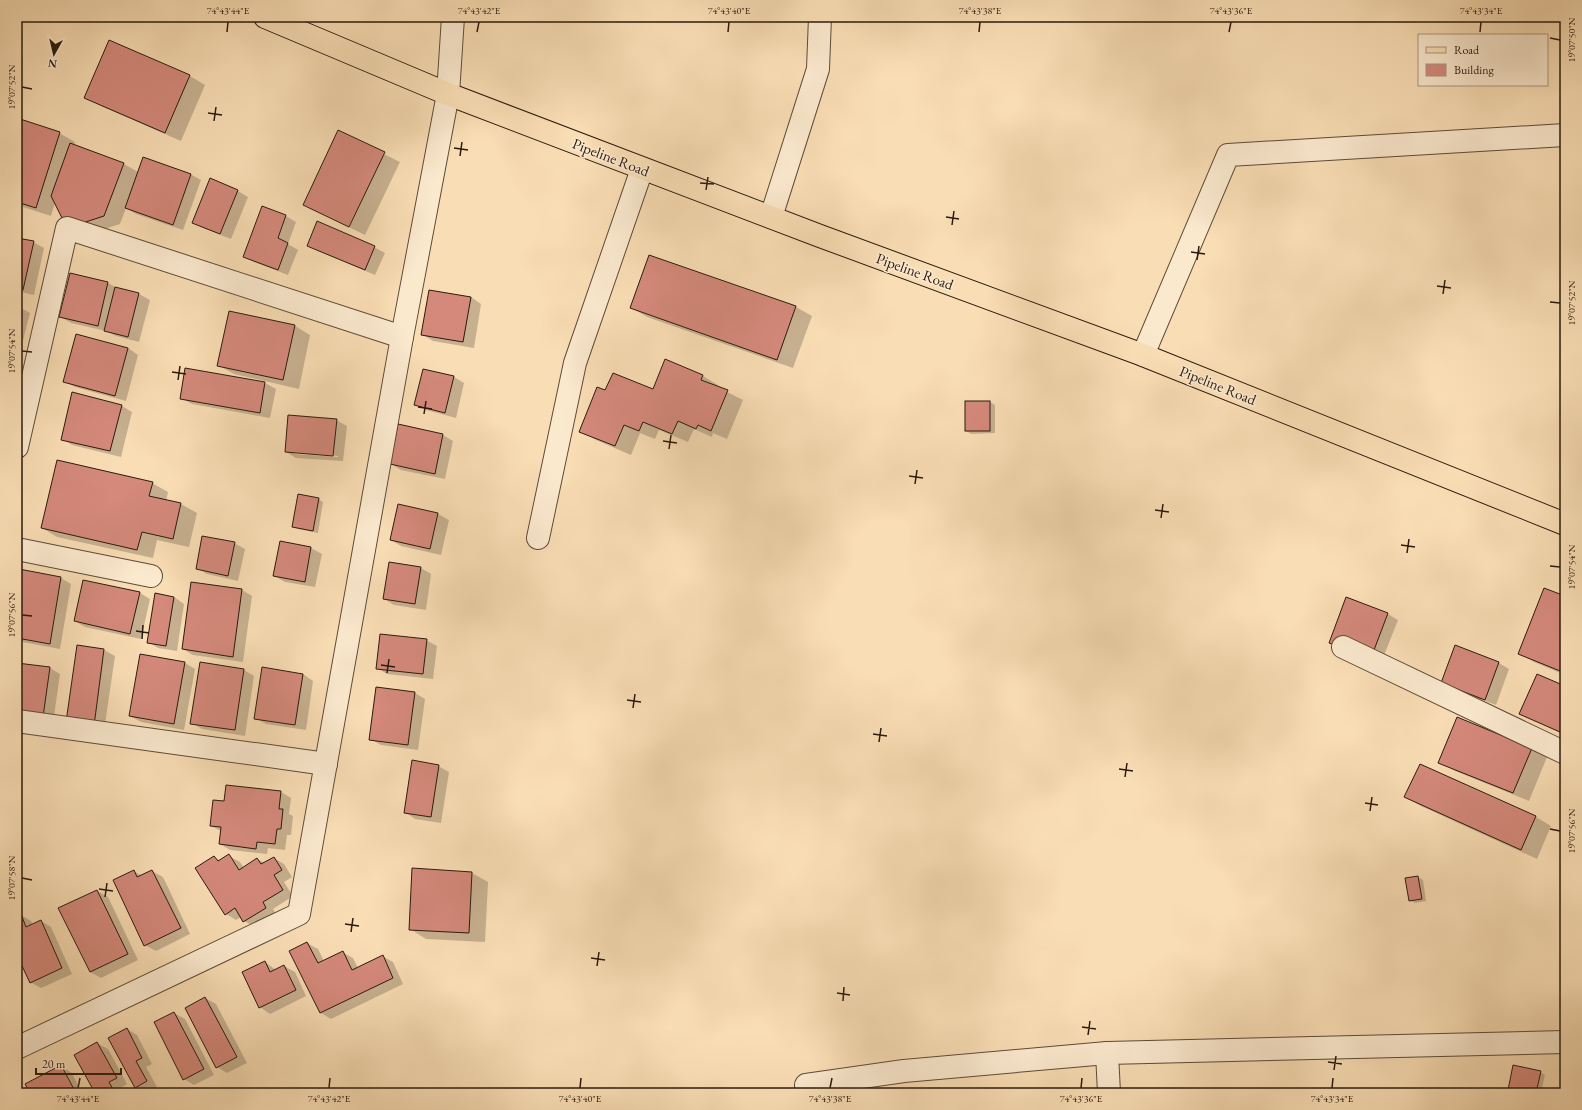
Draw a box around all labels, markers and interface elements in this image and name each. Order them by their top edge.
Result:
text: 74°43'44"E [207,4,250,17]
text: 74°43'42"E [458,4,501,17]
text: 74°43'40"E [708,4,751,17]
text: 74°43'38"E [959,4,1002,17]
text: 74°43'36"E [1210,4,1253,17]
text: 74°43'34"E [1460,4,1503,17]
text: 19°07'50"N [1565,17,1578,62]
north arrow [34,34,74,74]
legend [1418,34,1548,86]
text: Road [1454,42,1480,58]
text: N [47,56,58,71]
text: Building [1454,62,1495,78]
text: 19°07'52"N [5,64,18,109]
street label: Pipeline Road [570,134,653,181]
street label: Pipeline Road [874,248,957,294]
text: 19°07'52"N [1565,280,1578,325]
text: 19°07'54"N [5,328,18,373]
street label: Pipeline Road [1177,361,1260,409]
text: 19°07'54"N [1565,544,1578,589]
text: 19°07'56"N [5,592,18,637]
text: 19°07'56"N [1565,808,1578,853]
text: 19°07'58"N [5,855,18,900]
scale bar [36,1050,121,1076]
text: 20 m [42,1056,66,1072]
text: 74°43'44"E [57,1092,100,1105]
text: 74°43'42"E [308,1092,351,1105]
text: 74°43'40"E [559,1092,602,1105]
text: 74°43'38"E [809,1092,852,1105]
text: 74°43'36"E [1060,1092,1103,1105]
text: 74°43'34"E [1311,1092,1354,1105]

